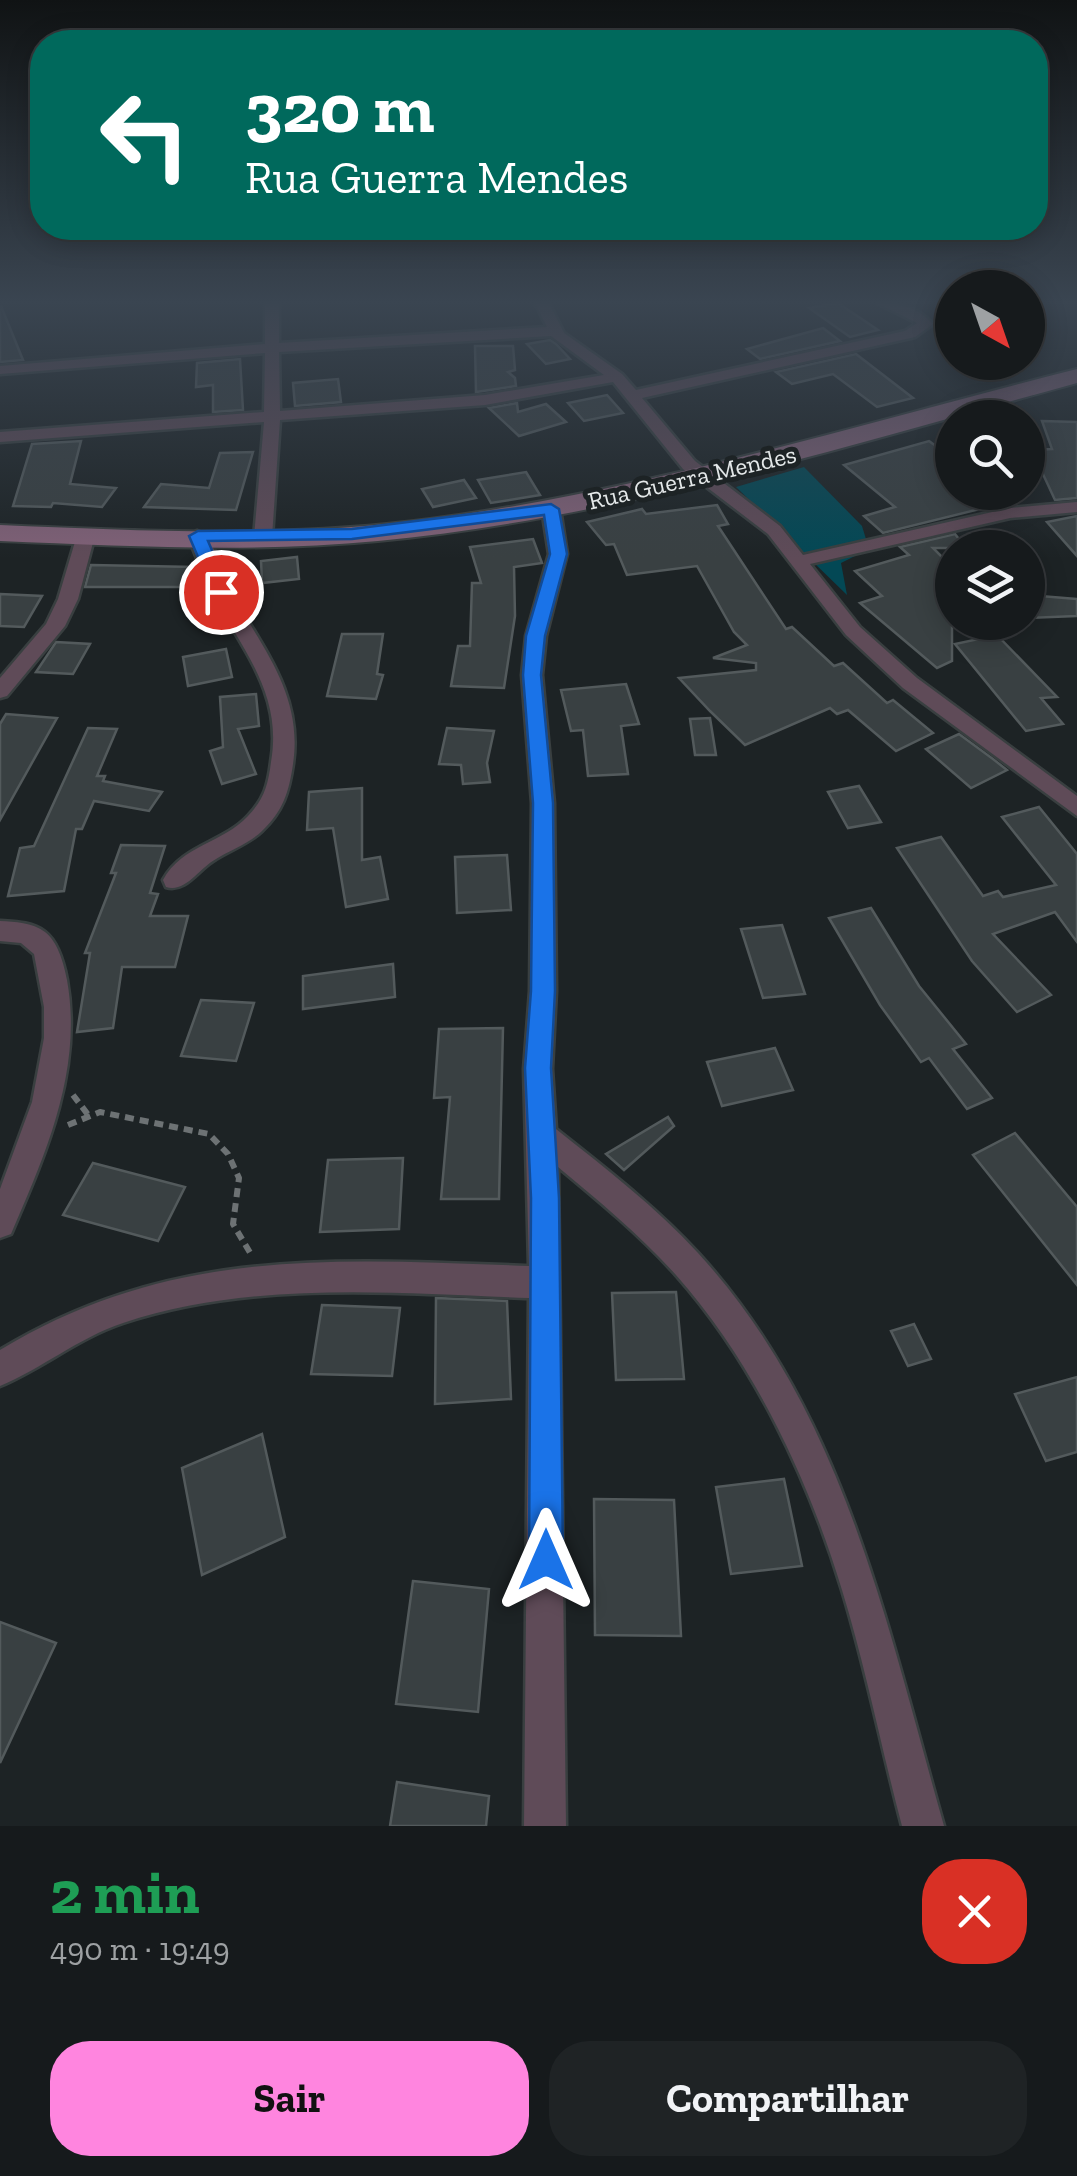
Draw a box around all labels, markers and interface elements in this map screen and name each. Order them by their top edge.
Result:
text: 320 m [245,66,435,150]
icon: left [80,70,210,200]
text: Rua Guerra Mendes [245,151,628,205]
north arrow [935,270,1045,380]
map controls [935,270,1045,640]
button: search [935,400,1045,510]
street label: Rua Guerra Mendes [585,438,799,516]
button: layers [935,530,1045,640]
pin [179,550,264,635]
icon: arrive [194,565,249,620]
position arrow [494,1508,598,1612]
text: 2 min [50,1856,200,1928]
button: close [922,1859,1027,1964]
text: 490 m · 19:49 [50,1930,230,1968]
button: Sair [50,2041,529,2156]
button: Compartilhar [549,2041,1027,2156]

